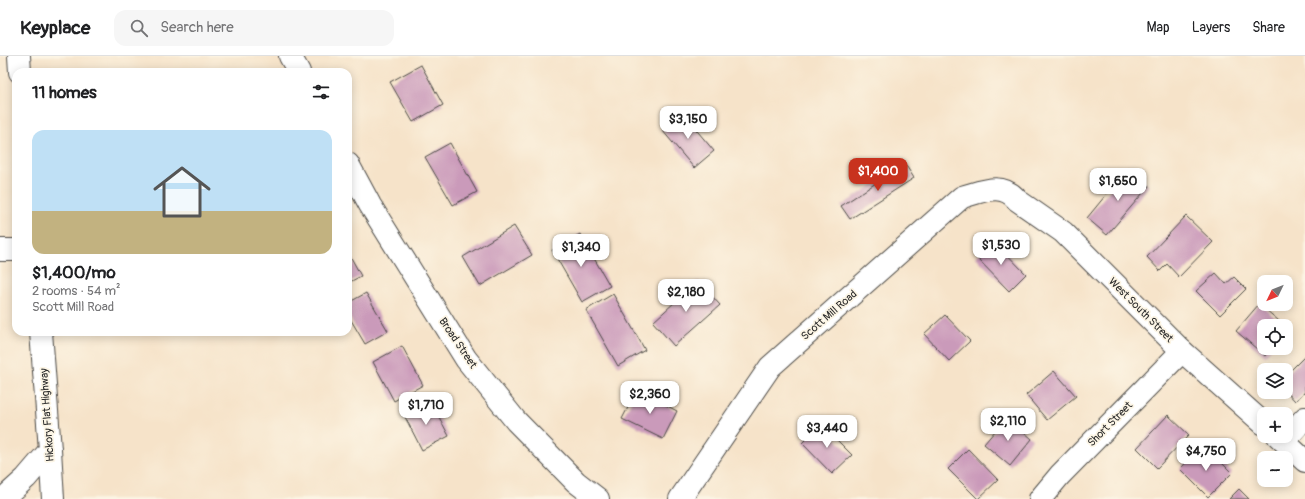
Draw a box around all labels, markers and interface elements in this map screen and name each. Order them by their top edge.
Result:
search box [114,10,394,46]
text: Keyplace [20,16,90,40]
icon: search [128,17,150,39]
text: Search here [160,18,234,37]
text: Map [1147,19,1170,36]
text: Layers [1192,19,1230,36]
text: Share [1252,19,1285,36]
icon: filters [310,81,332,103]
text: 11 homes [32,82,97,103]
pin: $3,150 [655,106,721,140]
text: $3,150 [669,111,707,127]
icon: home [146,156,218,228]
pin: $1,400 [845,158,911,192]
text: $1,400 [858,163,898,179]
pin: $1,650 [1085,168,1151,202]
text: $1,650 [1099,173,1137,189]
pin: $1,530 [968,232,1034,266]
pin: $1,340 [548,234,614,268]
text: $1,530 [982,237,1020,253]
text: $1,340 [561,239,601,255]
text: $1,400/mo [32,262,116,283]
street label: West South Street [1106,275,1176,345]
north arrow [1257,275,1293,311]
map controls [1257,275,1293,487]
pin: $2,180 [653,279,719,313]
text: 2 rooms · 54 m² [32,283,120,299]
text: $2,180 [667,284,705,300]
street label: Scott Mill Road [799,287,859,343]
text: Scott Mill Road [32,299,114,315]
street label: Broad Street [436,315,480,371]
button: locate [1257,319,1293,355]
button: layers [1257,363,1293,399]
street label: Hickory Flat Highway [37,367,57,462]
pin: $2,360 [617,381,683,415]
text: $2,360 [629,386,671,402]
pin: $1,710 [393,392,459,426]
text: $1,710 [408,397,444,413]
street label: Short Street [1085,398,1136,449]
button: + [1257,407,1293,443]
pin: $2,110 [975,408,1041,442]
text: $2,110 [990,413,1026,429]
pin: $3,440 [794,415,860,449]
text: $3,440 [806,420,848,436]
pin: $4,750 [1173,438,1239,472]
text: $4,750 [1186,443,1226,459]
button: − [1257,451,1293,487]

